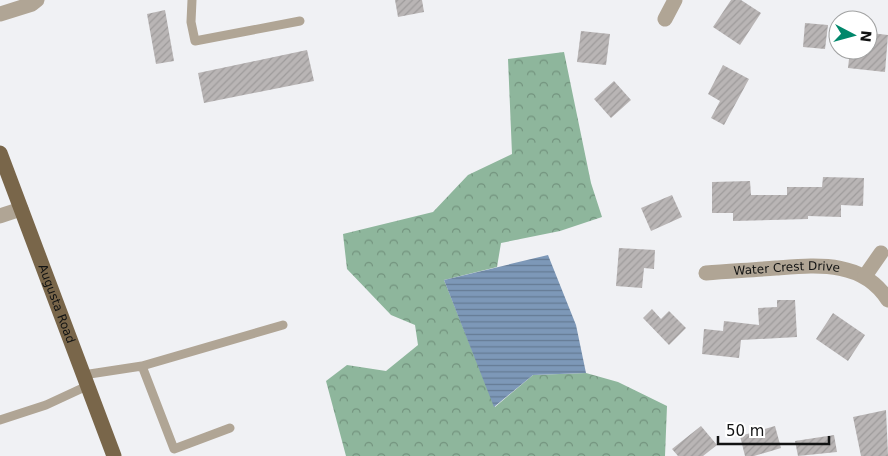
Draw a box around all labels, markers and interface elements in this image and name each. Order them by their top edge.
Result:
north arrow [828,10,878,60]
text: N [857,30,874,43]
street label: Water Crest Drive [733,259,841,278]
street label: Augusta Road [35,262,78,345]
scale bar [718,414,829,446]
text: 50 m [726,422,764,440]

